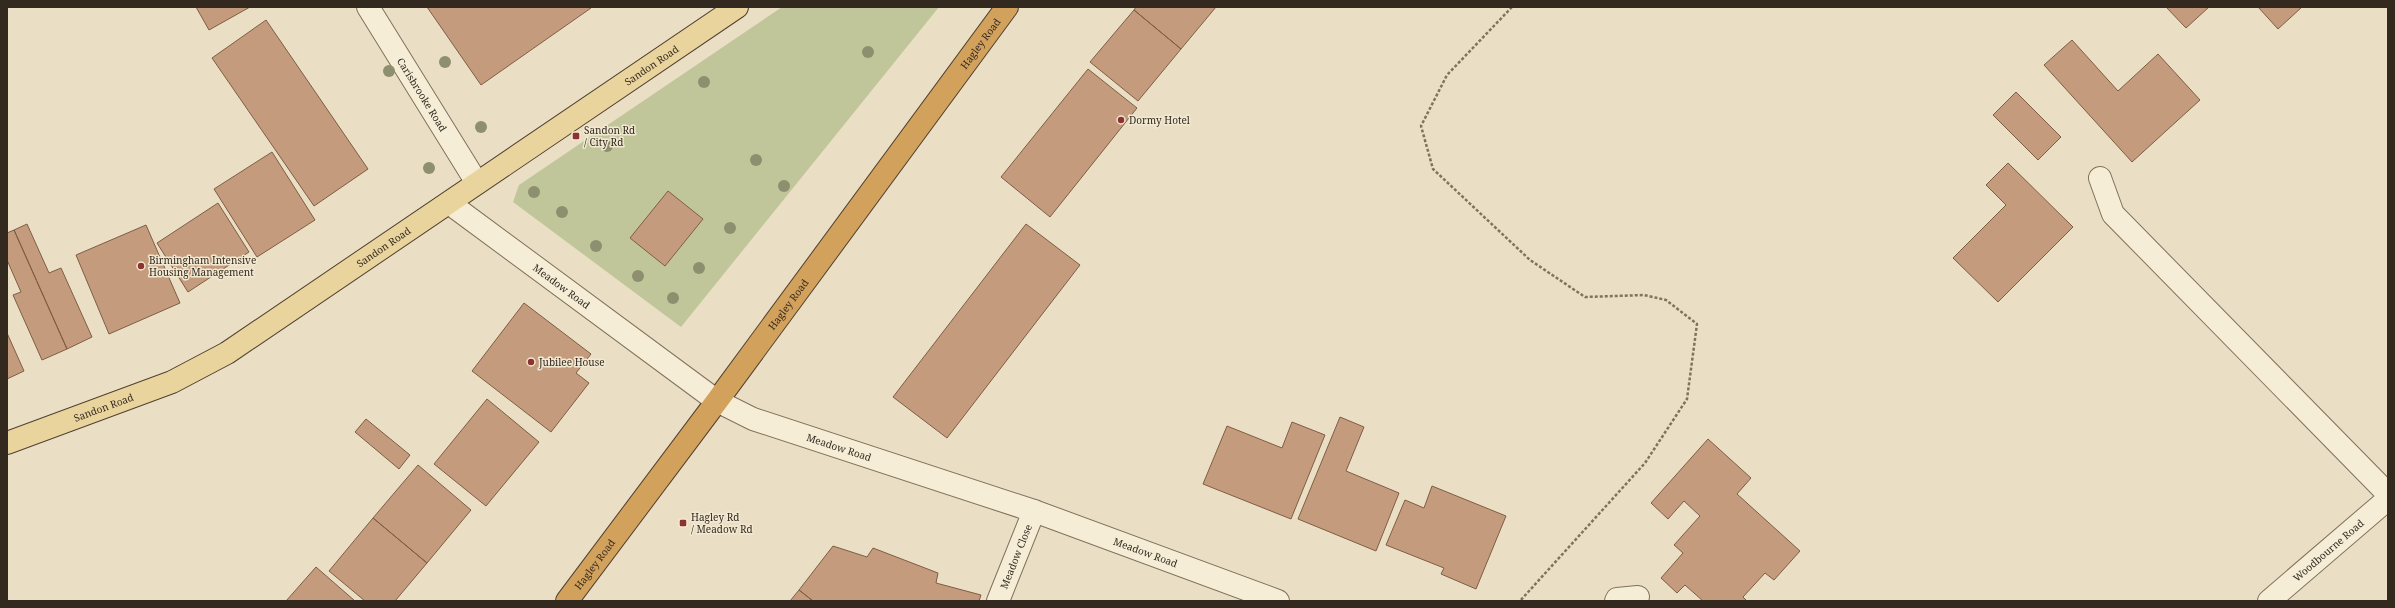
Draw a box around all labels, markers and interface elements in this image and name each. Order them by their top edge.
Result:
street label: Hagley Road [957,15,1004,72]
street label: Sandon Road [622,42,681,88]
street label: Carisbrooke Road [394,55,450,134]
place label: Dormy Hotel [1129,113,1190,127]
marker: Dormy Hotel [1116,115,1126,125]
place label: Sandon Rd / City Rd [584,123,635,149]
marker: Sandon Rd / City Rd [571,131,581,141]
street label: Sandon Road [353,224,413,270]
place label: Birmingham Intensive Housing Management [149,253,256,279]
street label: Meadow Road [530,260,593,312]
marker: Birmingham Intensive Housing Management [136,261,146,271]
street label: Hagley Road [765,276,812,333]
place label: Jubilee House [538,355,605,369]
marker: Jubilee House [526,357,536,367]
street label: Sandon Road [72,390,135,425]
street label: Meadow Road [805,430,873,464]
place label: Hagley Rd / Meadow Rd [691,510,753,536]
street label: Woodbourne Road [2290,516,2367,585]
marker: Hagley Rd / Meadow Rd [678,518,688,528]
street label: Meadow Close [997,522,1035,591]
street label: Meadow Road [1111,534,1180,570]
street label: Hagley Road [571,536,618,592]

